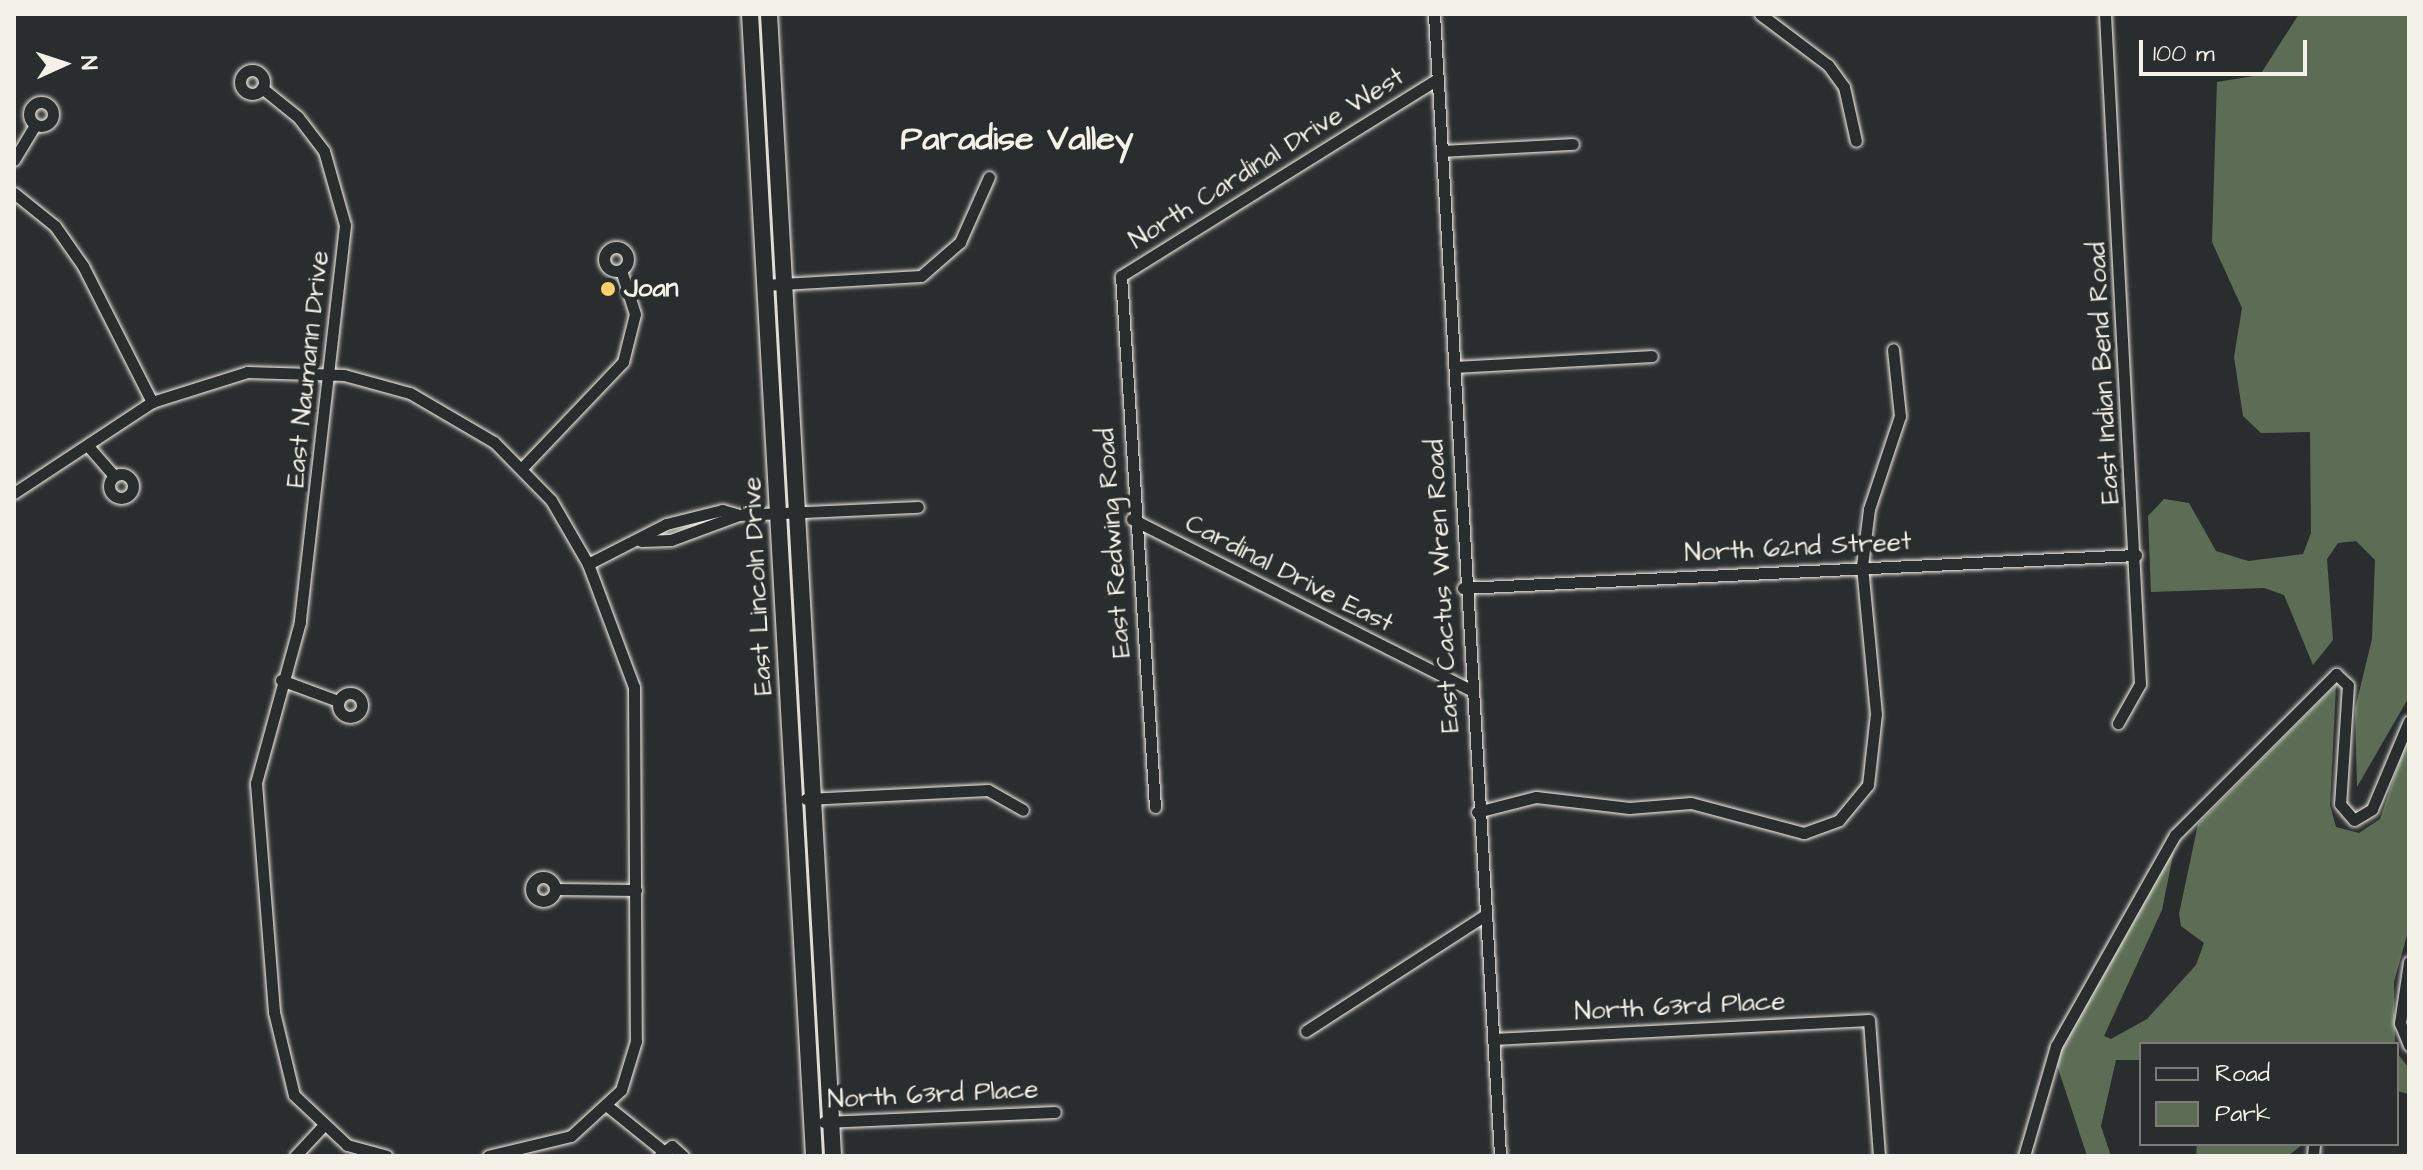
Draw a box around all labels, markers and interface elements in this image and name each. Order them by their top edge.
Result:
north arrow [24,24,104,104]
scale bar [2143,24,2311,74]
text: 100 m [2153,37,2215,71]
text: N [73,55,104,70]
street label: North Cardinal Drive West [1124,61,1410,257]
district label: Paradise Valley [900,120,1134,160]
street label: East Indian Bend Road [2082,241,2126,505]
street label: East Naumann Drive [280,249,336,489]
place label: Joan [624,273,679,305]
marker: Joan [599,280,617,298]
street label: East Redwing Road [1090,427,1138,659]
street label: East Cactus Wren Road [1420,438,1466,734]
street label: East Lincoln Drive [737,476,779,696]
street label: Cardinal Drive East [1180,508,1398,640]
street label: North 62nd Street [1684,526,1912,570]
street label: North 63rd Place [1574,986,1786,1028]
legend [2139,1042,2399,1146]
text: Road [2215,1057,2270,1091]
street label: North 63rd Place [827,1074,1039,1116]
text: Park [2215,1097,2271,1131]

